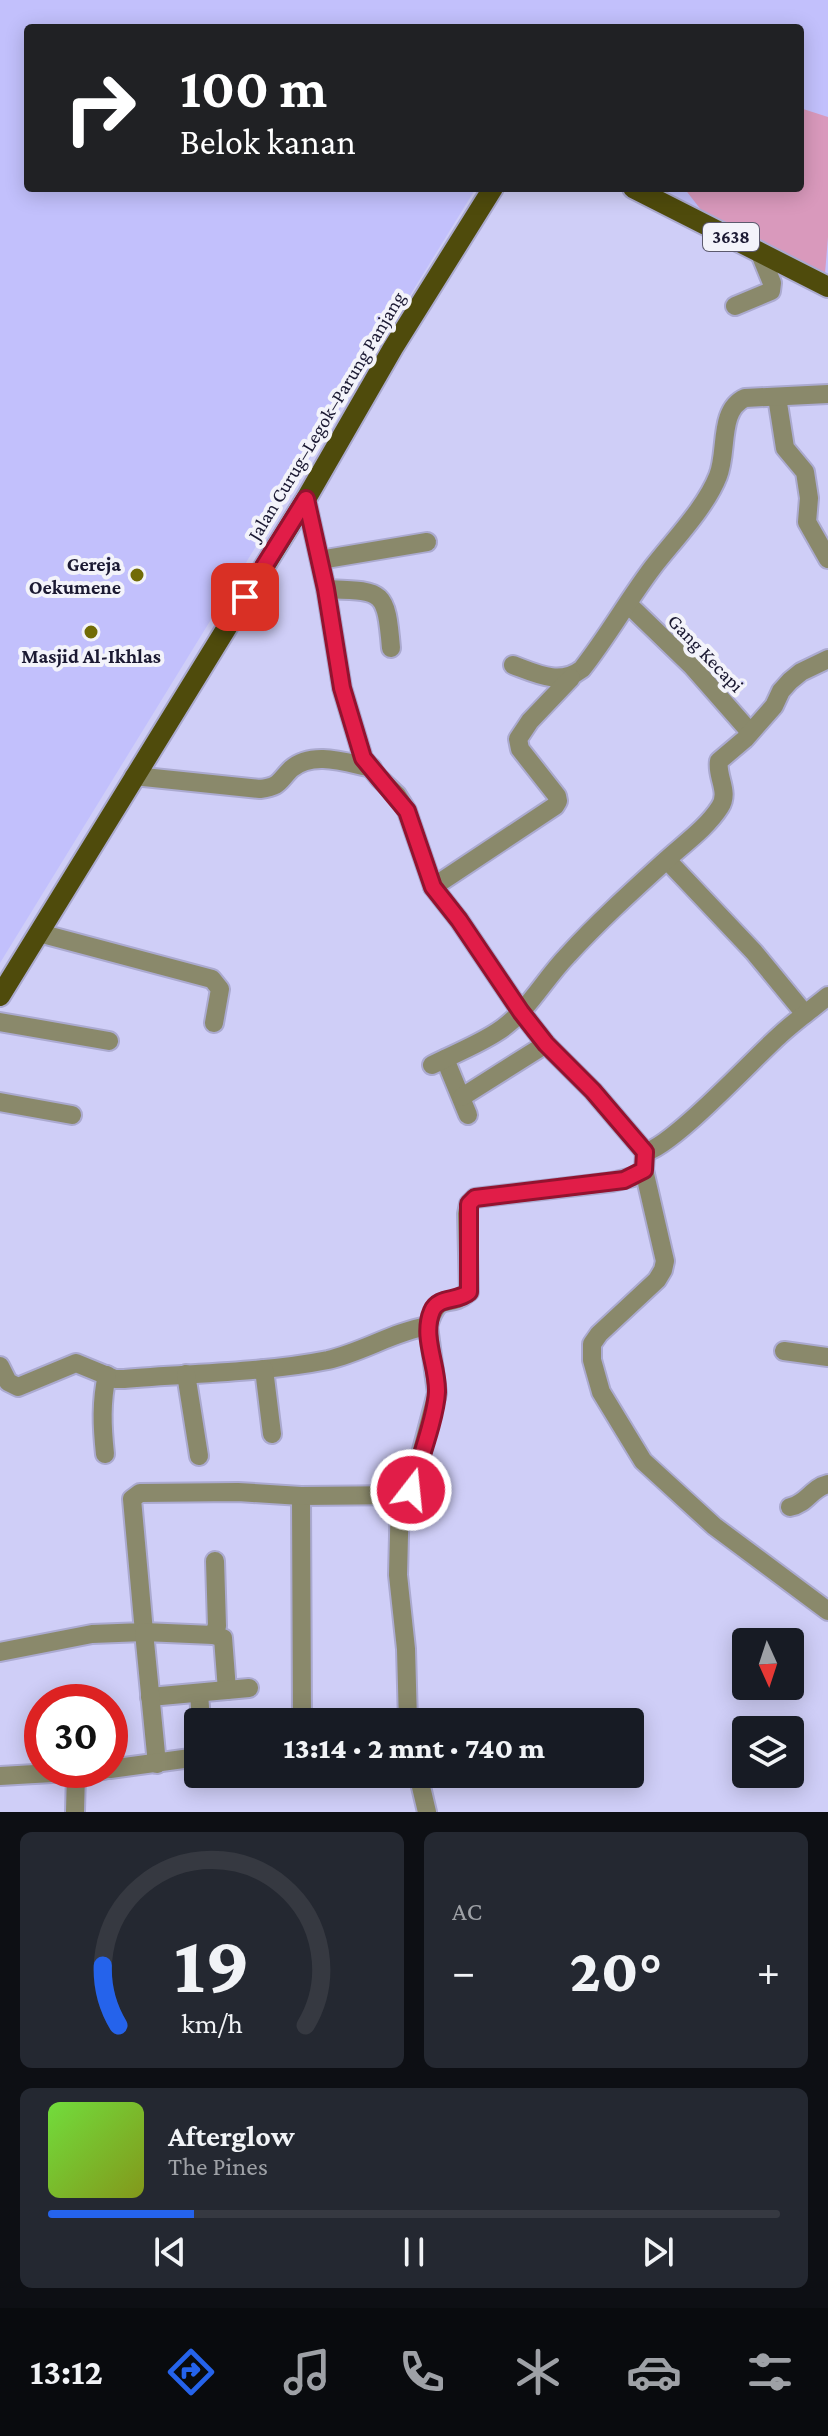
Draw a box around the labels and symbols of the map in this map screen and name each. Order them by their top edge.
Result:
road number: 3638 [703,223,759,251]
street label: Jalan Curug–Legok–Parung Panjang [242,287,410,547]
place label: Gereja Oekumene [29,553,121,598]
pin [211,563,279,631]
marker: Gereja Oekumene [128,566,146,584]
street label: Gang Kecapi [663,610,748,697]
marker: Masjid Al-Ikhlas [82,623,100,641]
place label: Masjid Al-Ikhlas [21,645,161,668]
position arrow [369,1448,453,1532]
north arrow [732,1628,804,1700]
speed limit sign: 30 [24,1684,128,1788]

